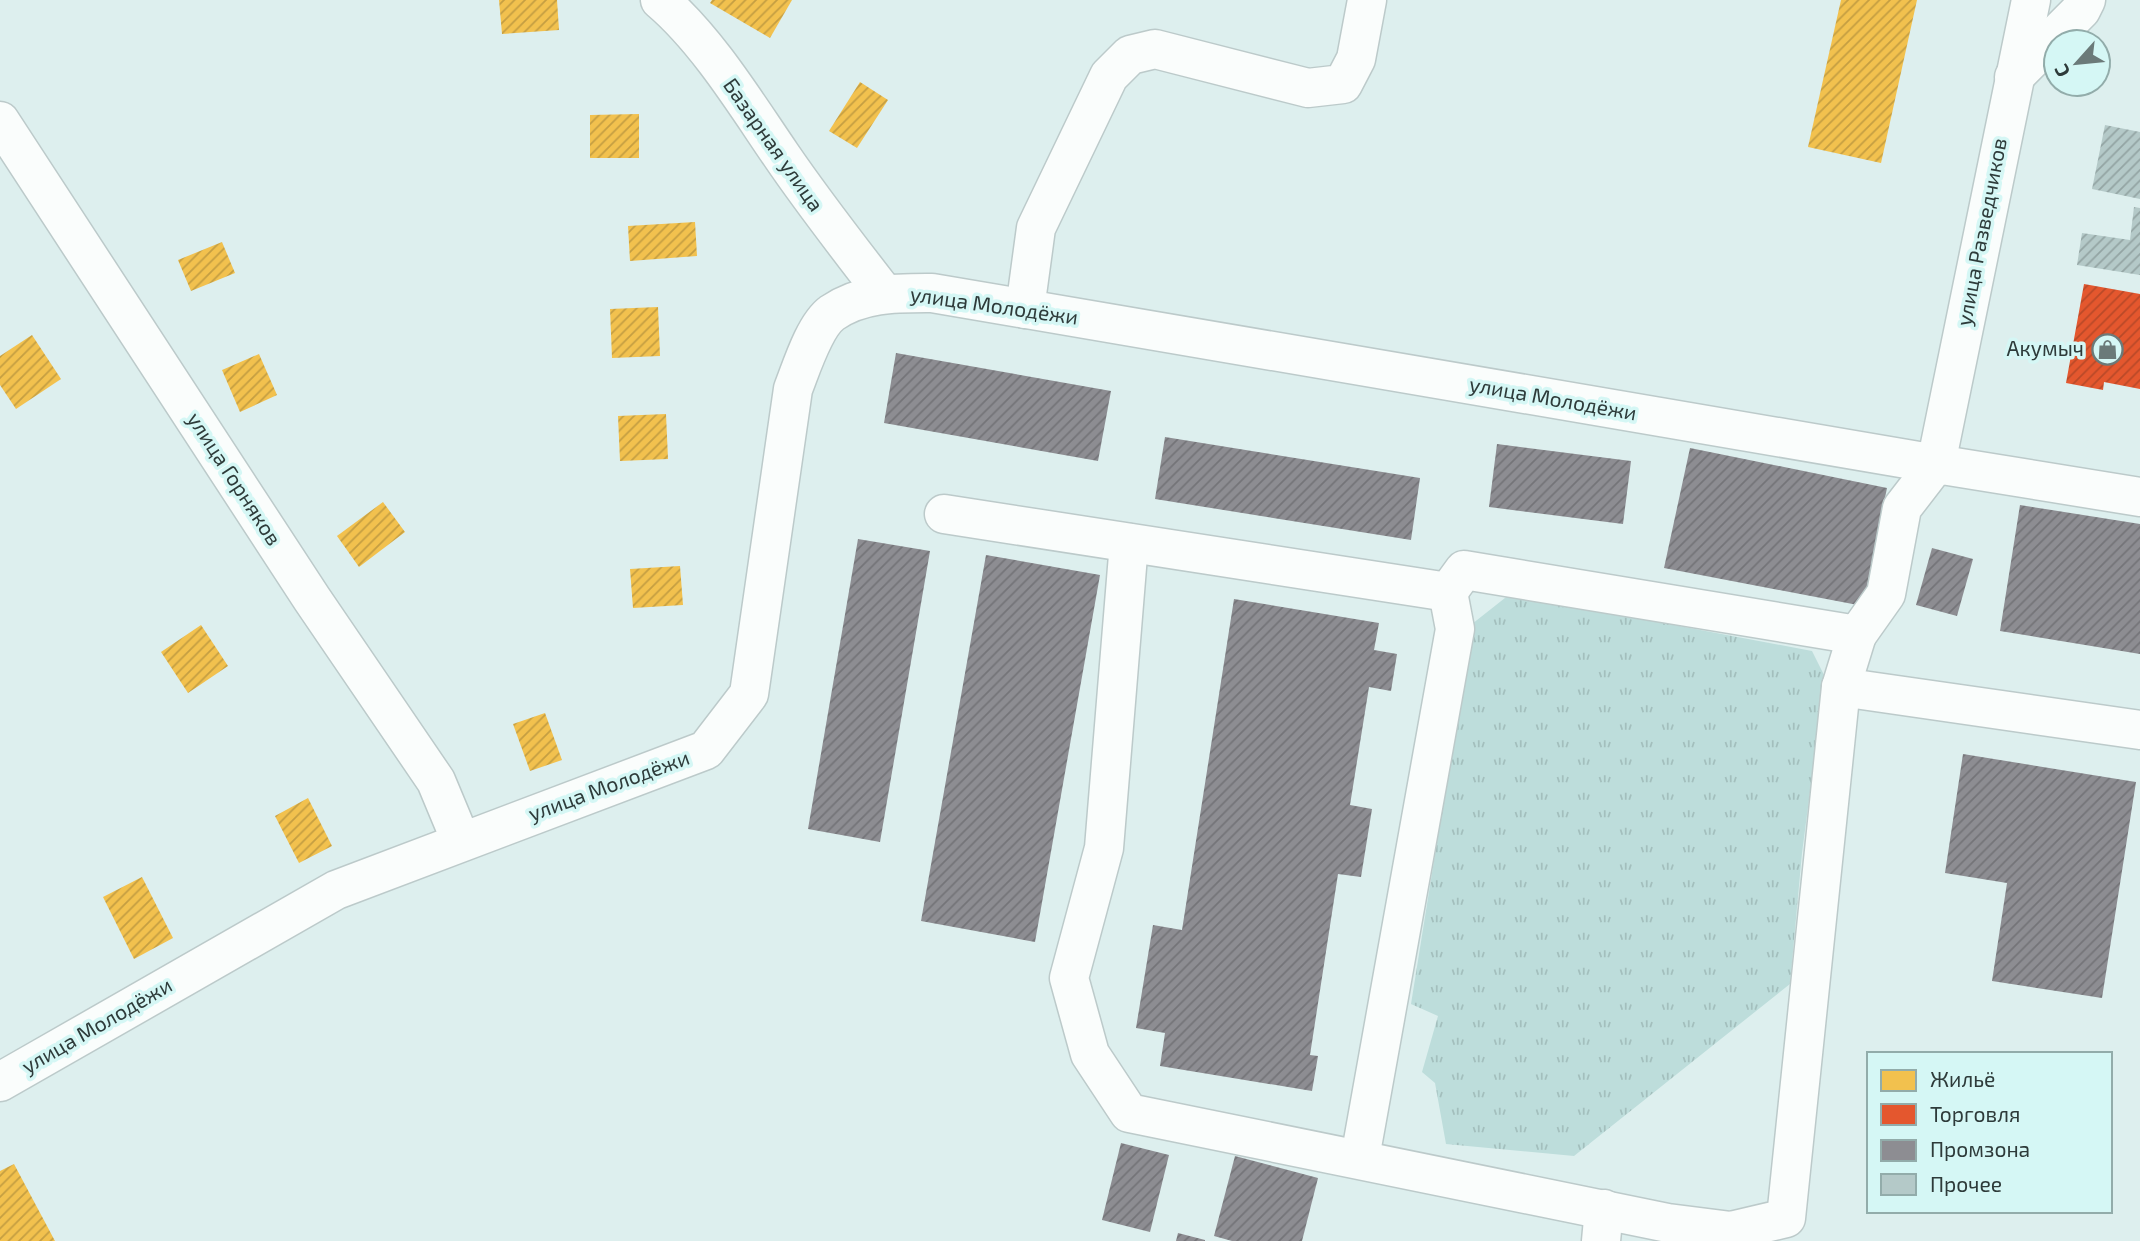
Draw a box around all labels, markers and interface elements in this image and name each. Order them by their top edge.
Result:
north arrow [2042,28,2112,98]
text: С [2049,61,2074,81]
street label: Базарная улица [718,73,829,216]
street label: улица Разведчиков [1950,136,2012,328]
street label: улица Молодёжи [908,280,1080,330]
shop icon: Акумыч [2090,332,2124,366]
place label: Акумыч [2006,335,2084,361]
street label: улица Молодёжи [1467,371,1639,426]
street label: улица Горняков [182,407,288,550]
street label: улица Молодёжи [525,744,693,826]
street label: улица Молодёжи [17,972,176,1079]
legend [1867,1052,2112,1213]
text: Жильё [1930,1066,1995,1091]
text: Торговля [1930,1101,2020,1126]
text: Промзона [1930,1136,2030,1161]
text: Прочее [1930,1171,2002,1196]

